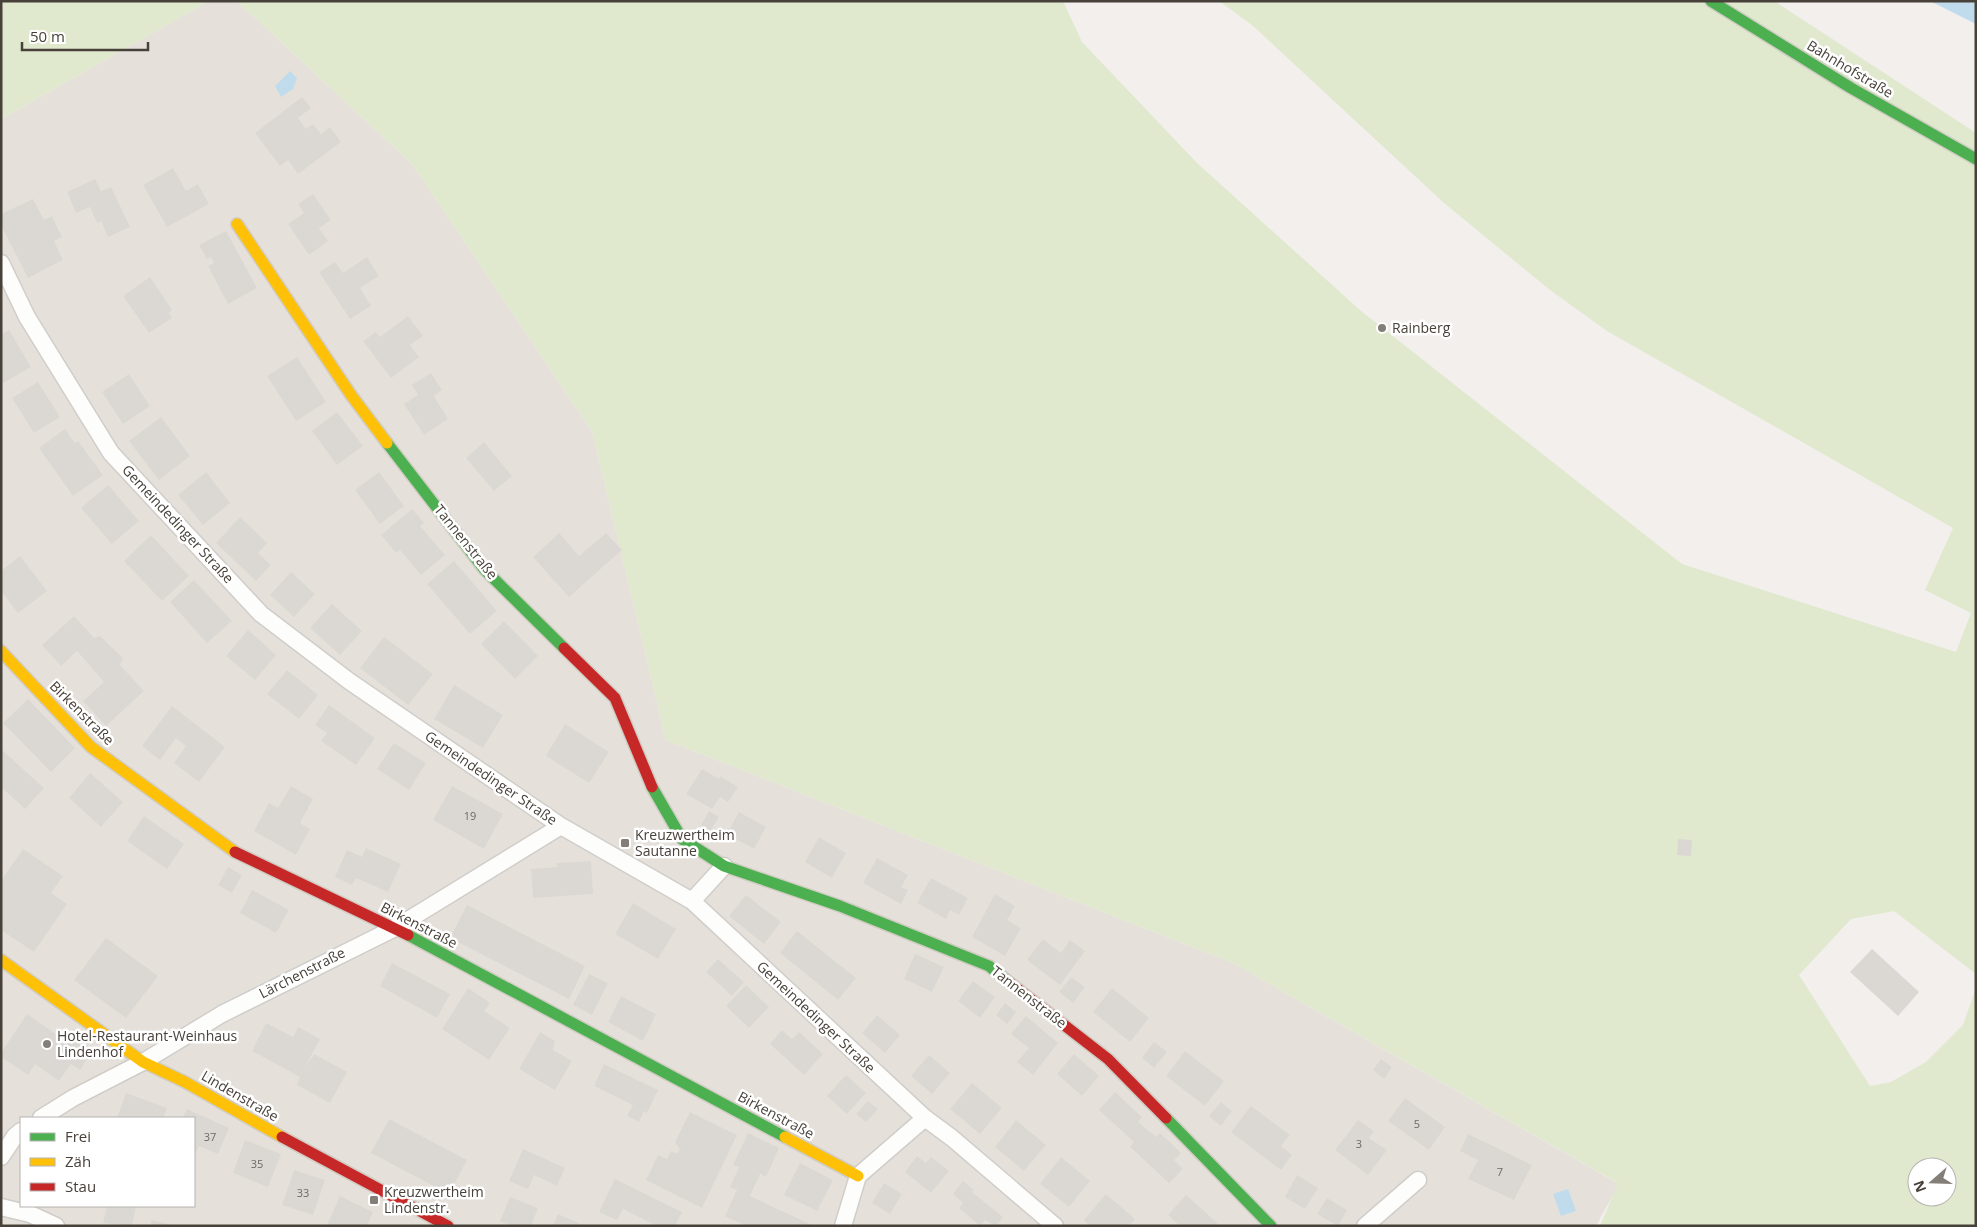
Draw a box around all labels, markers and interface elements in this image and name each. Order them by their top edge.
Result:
scale bar [22,20,149,52]
text: 50 m [30,26,65,46]
street label: Bahnhofstraße [1804,35,1897,102]
place label: Rainberg [1392,318,1451,337]
marker: Rainberg [1376,322,1388,334]
street label: Gemeindedinger Straße [118,460,238,587]
street label: Tannenstraße [430,500,502,583]
street label: Birkenstraße [46,676,119,749]
street label: Gemeindedinger Straße [421,726,561,829]
house number: 19 [464,808,476,823]
place label: Kreuzwertheim Sautanne [635,825,735,860]
marker: Kreuzwertheim Sautanne [619,837,631,849]
street label: Birkenstraße [378,897,461,952]
street label: Lärchenstraße [255,943,348,1002]
street label: Gemeindedinger Straße [753,957,880,1077]
street label: Tannenstraße [988,961,1071,1032]
place label: Hotel-Restaurant-Weinhaus Lindenhof [57,1026,238,1061]
marker: Hotel-Restaurant-Weinhaus Lindenhof [41,1038,53,1050]
street label: Lindenstraße [198,1066,282,1125]
street label: Birkenstraße [735,1086,818,1143]
house number: 5 [1414,1116,1420,1131]
legend [20,1117,195,1207]
text: Frei [65,1126,91,1146]
house number: 37 [204,1129,216,1144]
house number: 3 [1356,1136,1362,1151]
text: Zäh [65,1151,91,1171]
house number: 35 [251,1156,263,1171]
north arrow [1907,1157,1957,1207]
house number: 7 [1497,1164,1503,1179]
text: Stau [65,1176,96,1196]
text: N [1908,1178,1930,1195]
place label: Kreuzwertheim Lindenstr. [384,1182,484,1217]
house number: 33 [297,1185,309,1200]
marker: Kreuzwertheim Lindenstr. [368,1194,380,1206]

